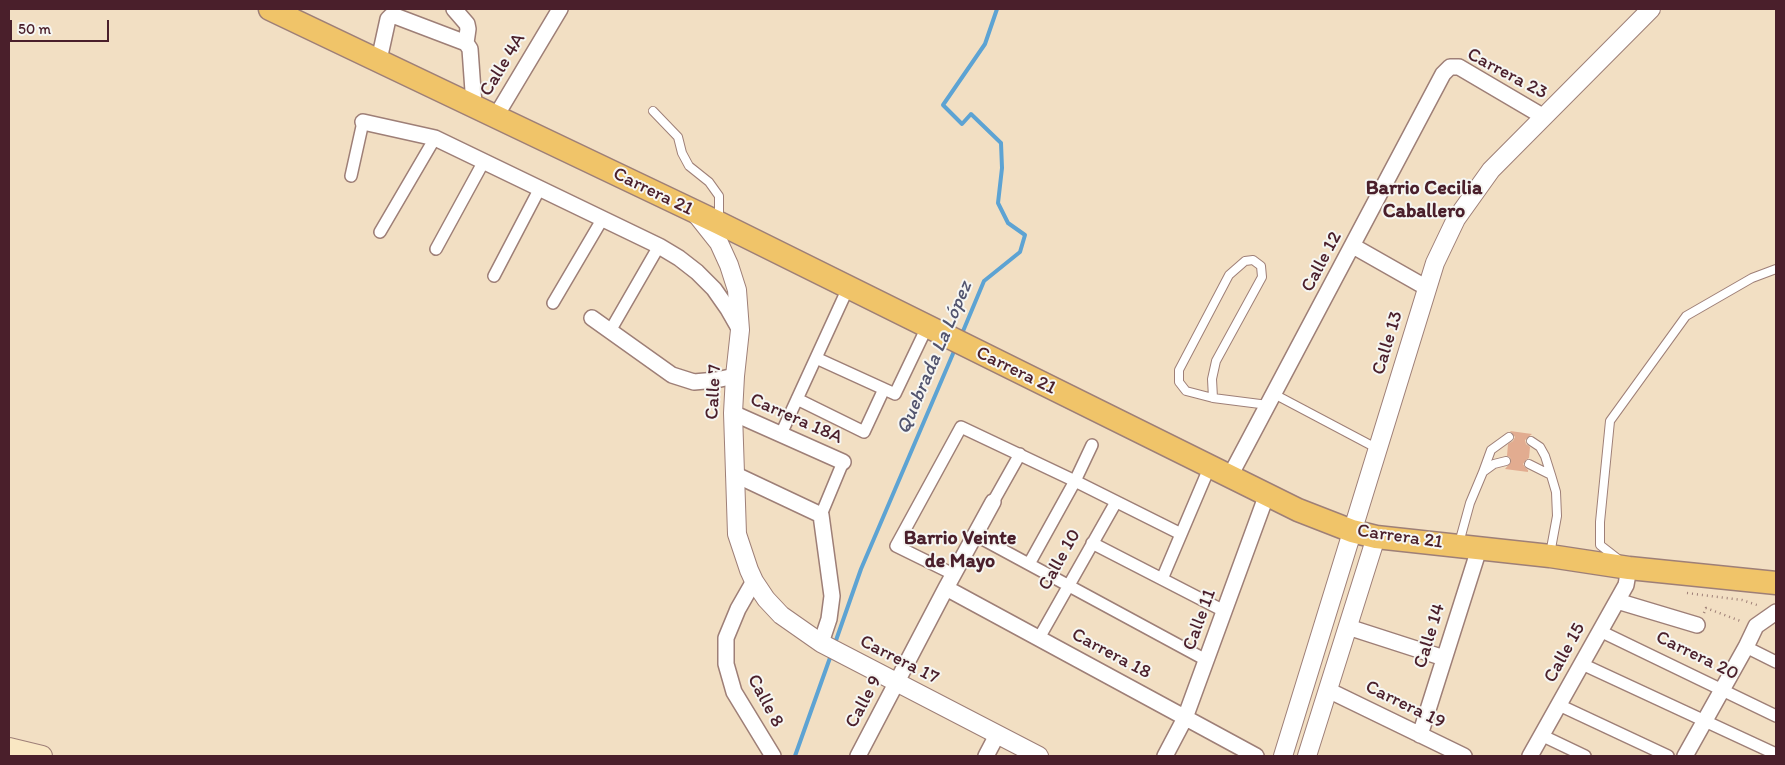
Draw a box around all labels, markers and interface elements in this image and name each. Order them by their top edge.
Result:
scale bar [12,10,111,42]
text: 50 m [18,20,51,38]
street label: Calle 4A [475,29,531,101]
street label: Carrera 23 [1463,43,1551,105]
street label: Carrera 21 [609,163,697,221]
district label: Barrio Cecilia Caballero [1366,177,1482,224]
street label: Calle 12 [1297,228,1347,296]
water label: Quebrada La López [892,278,978,438]
street label: Calle 13 [1368,308,1408,378]
street label: Carrera 21 [972,342,1060,400]
street label: Calle 7 [701,364,727,420]
street label: Carrera 18A [746,388,846,450]
street label: Carrera 21 [1356,520,1444,554]
street label: Calle 10 [1034,525,1086,595]
district label: Barrio Veinte de Mayo [904,527,1016,574]
street label: Calle 11 [1178,586,1222,654]
street label: Calle 14 [1409,601,1451,671]
street label: Calle 15 [1539,619,1591,687]
street label: Carrera 18 [1067,624,1155,684]
street label: Carrera 20 [1652,626,1742,686]
street label: Carrera 17 [856,630,942,690]
street label: Calle 8 [742,671,788,731]
street label: Calle 9 [841,672,887,732]
street label: Carrera 19 [1361,676,1449,734]

